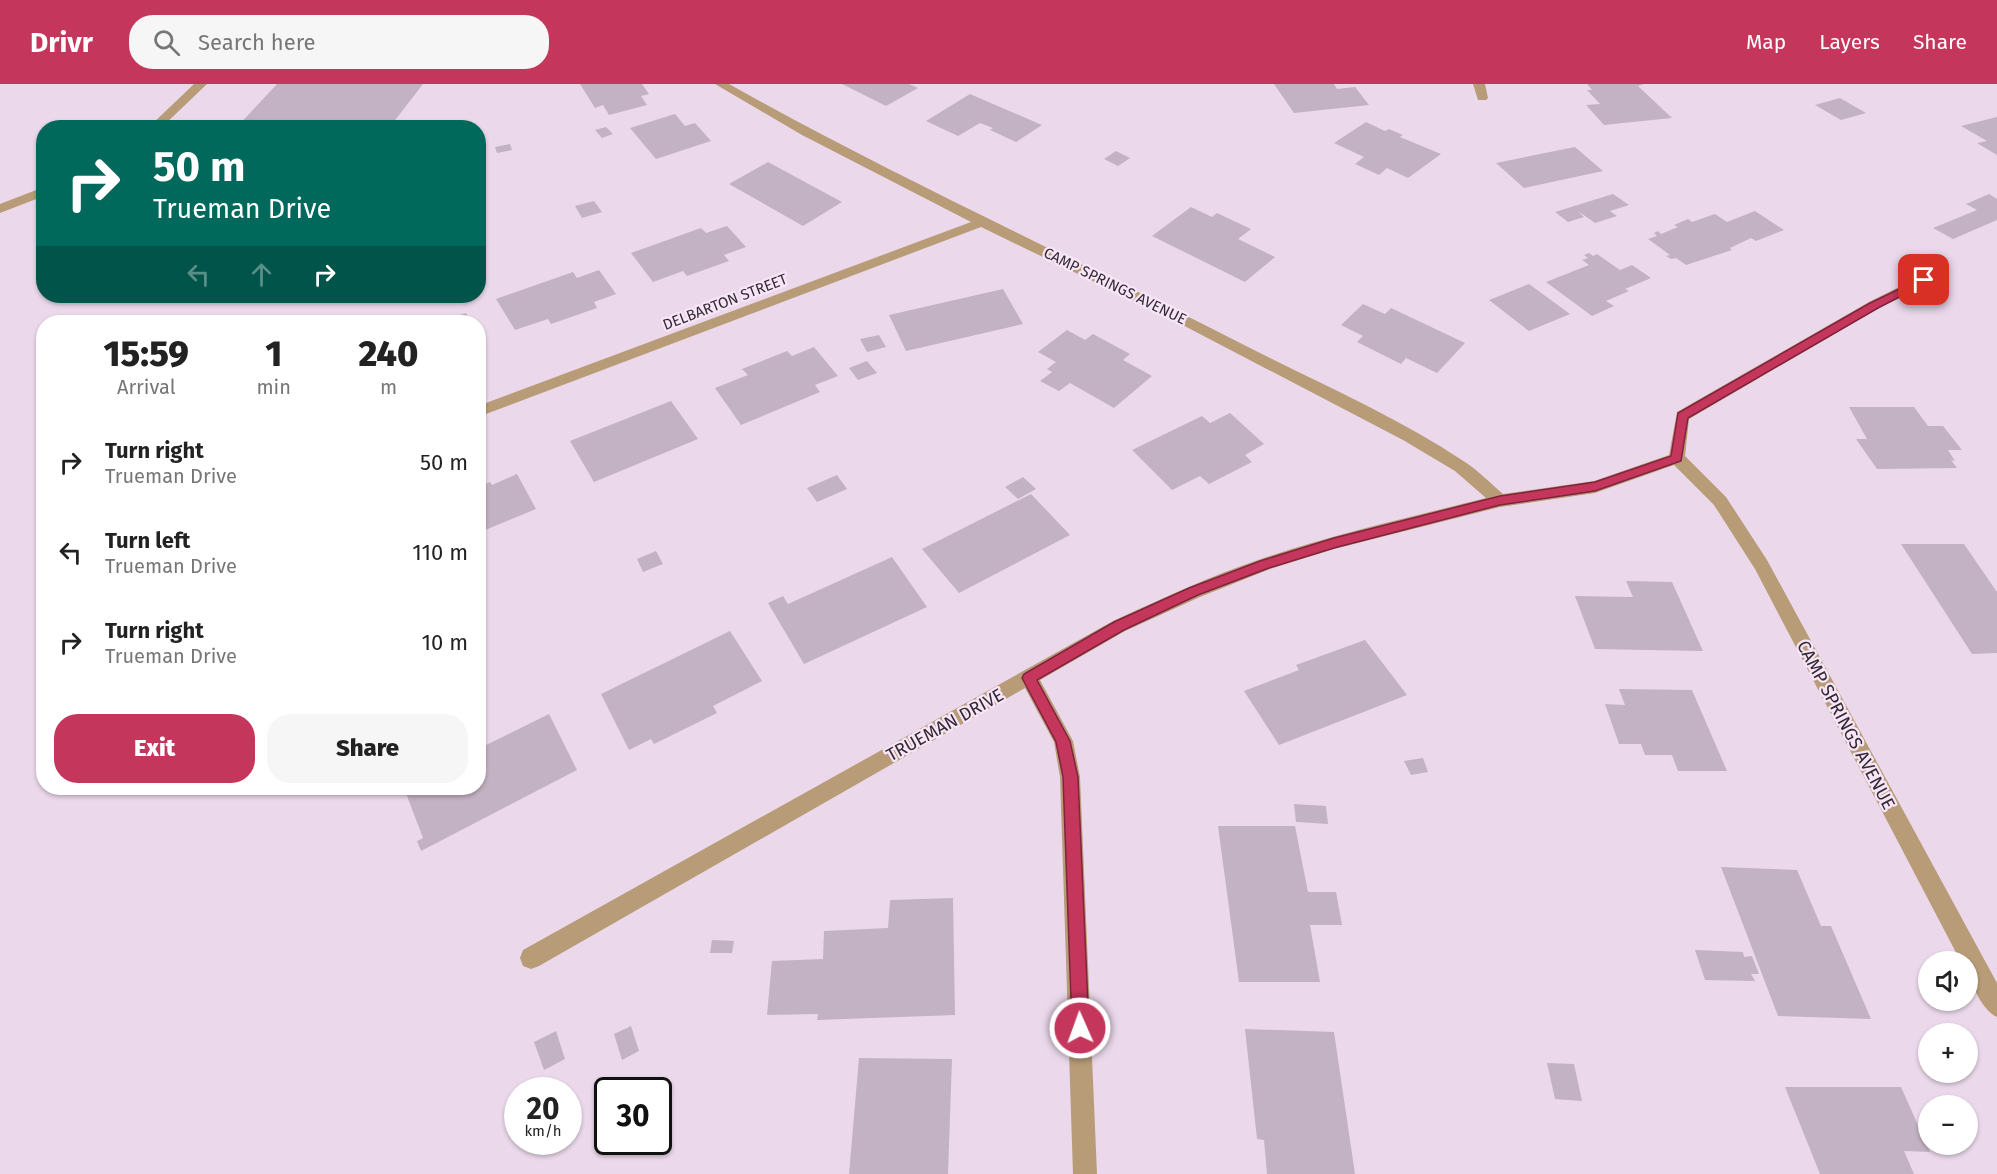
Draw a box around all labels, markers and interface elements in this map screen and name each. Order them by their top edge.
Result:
search box [129,15,549,69]
text: Drivr [30,26,93,59]
icon: search [150,26,183,59]
text: Search here [198,29,315,56]
text: Map [1746,29,1786,55]
text: Layers [1819,29,1880,55]
text: Share [1913,29,1967,55]
text: 50 m [153,142,246,192]
icon: right [54,144,132,222]
text: Trueman Drive [153,193,331,225]
street label: CAMP SPRINGS AVENUE [1041,244,1189,328]
pin [1898,254,1949,305]
icon: left [182,258,215,291]
icon: ahead [245,258,278,291]
icon: right [308,258,341,291]
icon: arrive [1907,263,1940,296]
street label: DELBARTON STREET [660,270,790,334]
text: 15:59 [104,332,189,376]
text: 1 [265,332,282,376]
text: 240 [359,332,418,376]
text: Arrival [117,375,176,399]
text: min [256,375,291,399]
text: m [380,375,397,399]
text: Turn right [105,437,204,464]
icon: right [54,446,87,479]
text: 50 m [420,449,468,476]
text: Trueman Drive [105,464,237,488]
text: Turn left [105,527,190,554]
icon: left [54,536,87,569]
text: 110 m [412,539,468,566]
text: Trueman Drive [105,554,237,578]
text: Turn right [105,617,204,644]
icon: right [54,626,87,659]
text: 10 m [422,629,468,656]
street label: CAMP SPRINGS AVENUE [1792,637,1900,813]
text: Trueman Drive [105,644,237,668]
street label: TRUEMAN DRIVE [883,684,1007,766]
button: Exit [54,714,255,783]
button: Share [267,714,468,783]
map controls [1918,951,1978,1155]
button: sound [1918,951,1978,1011]
position arrow [1048,996,1112,1060]
button: + [1918,1023,1978,1083]
speed limit sign: 30 [594,1077,672,1155]
text: 20 [526,1091,560,1127]
button: − [1918,1095,1978,1155]
text: km/h [524,1122,562,1140]

